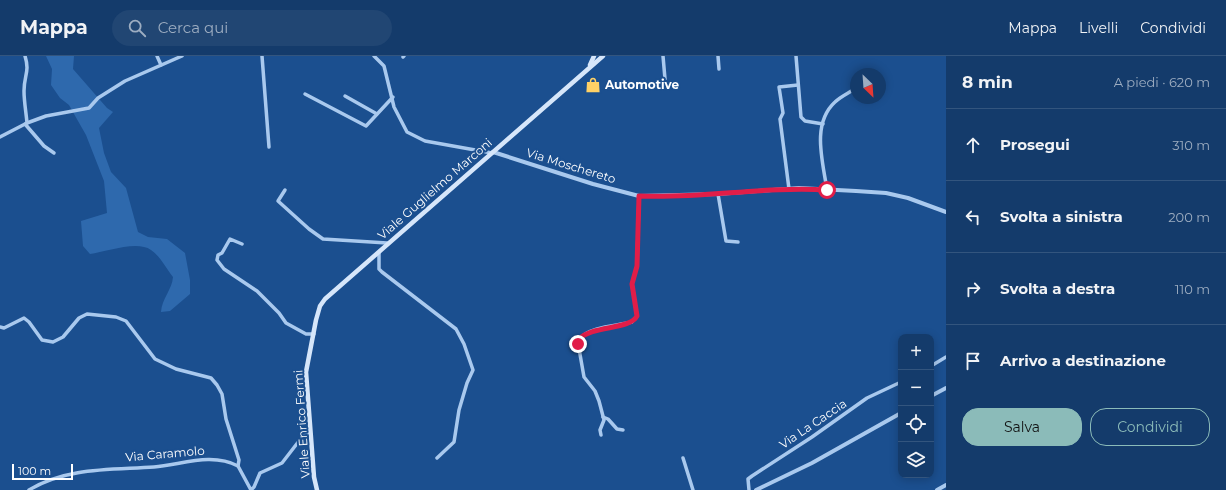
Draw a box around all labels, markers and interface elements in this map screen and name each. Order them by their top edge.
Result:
search box [112,10,392,46]
text: Mappa [20,16,88,39]
icon: search [126,17,148,39]
text: Cerca qui [158,18,228,37]
text: Mappa [1008,19,1057,37]
text: Livelli [1079,19,1118,37]
text: Condividi [1140,19,1206,37]
north arrow [850,68,886,104]
text: 8 min [962,72,1013,92]
text: A piedi · 620 m [1114,74,1210,90]
shop icon: Automotive [584,76,602,94]
place label: Automotive [604,77,680,92]
icon: ahead [962,134,984,156]
street label: Viale Guglielmo Marconi [374,135,495,242]
text: Prosegui [1000,135,1070,154]
text: 310 m [1172,137,1210,153]
street label: Via Moschereto [525,145,618,186]
route start [818,181,836,199]
icon: left [962,206,984,228]
text: Svolta a sinistra [1000,207,1123,226]
text: 200 m [1168,209,1210,225]
icon: right [962,278,984,300]
text: Svolta a destra [1000,279,1115,298]
text: 110 m [1175,281,1210,297]
map controls [898,334,934,478]
button: + [898,334,934,370]
route end [569,335,587,353]
icon: arrive [962,350,984,372]
text: Arrivo a destinazione [1000,351,1166,370]
street label: Viale Enrico Fermi [290,369,313,479]
button: − [898,370,934,406]
street label: Via La Caccia [776,396,849,452]
button: locate [898,406,934,442]
button: Salva [962,408,1082,446]
button: Condividi [1090,408,1210,446]
button: layers [898,442,934,478]
street label: Via Caramolo [125,443,205,464]
scale bar [12,462,73,481]
text: 100 m [18,464,51,478]

